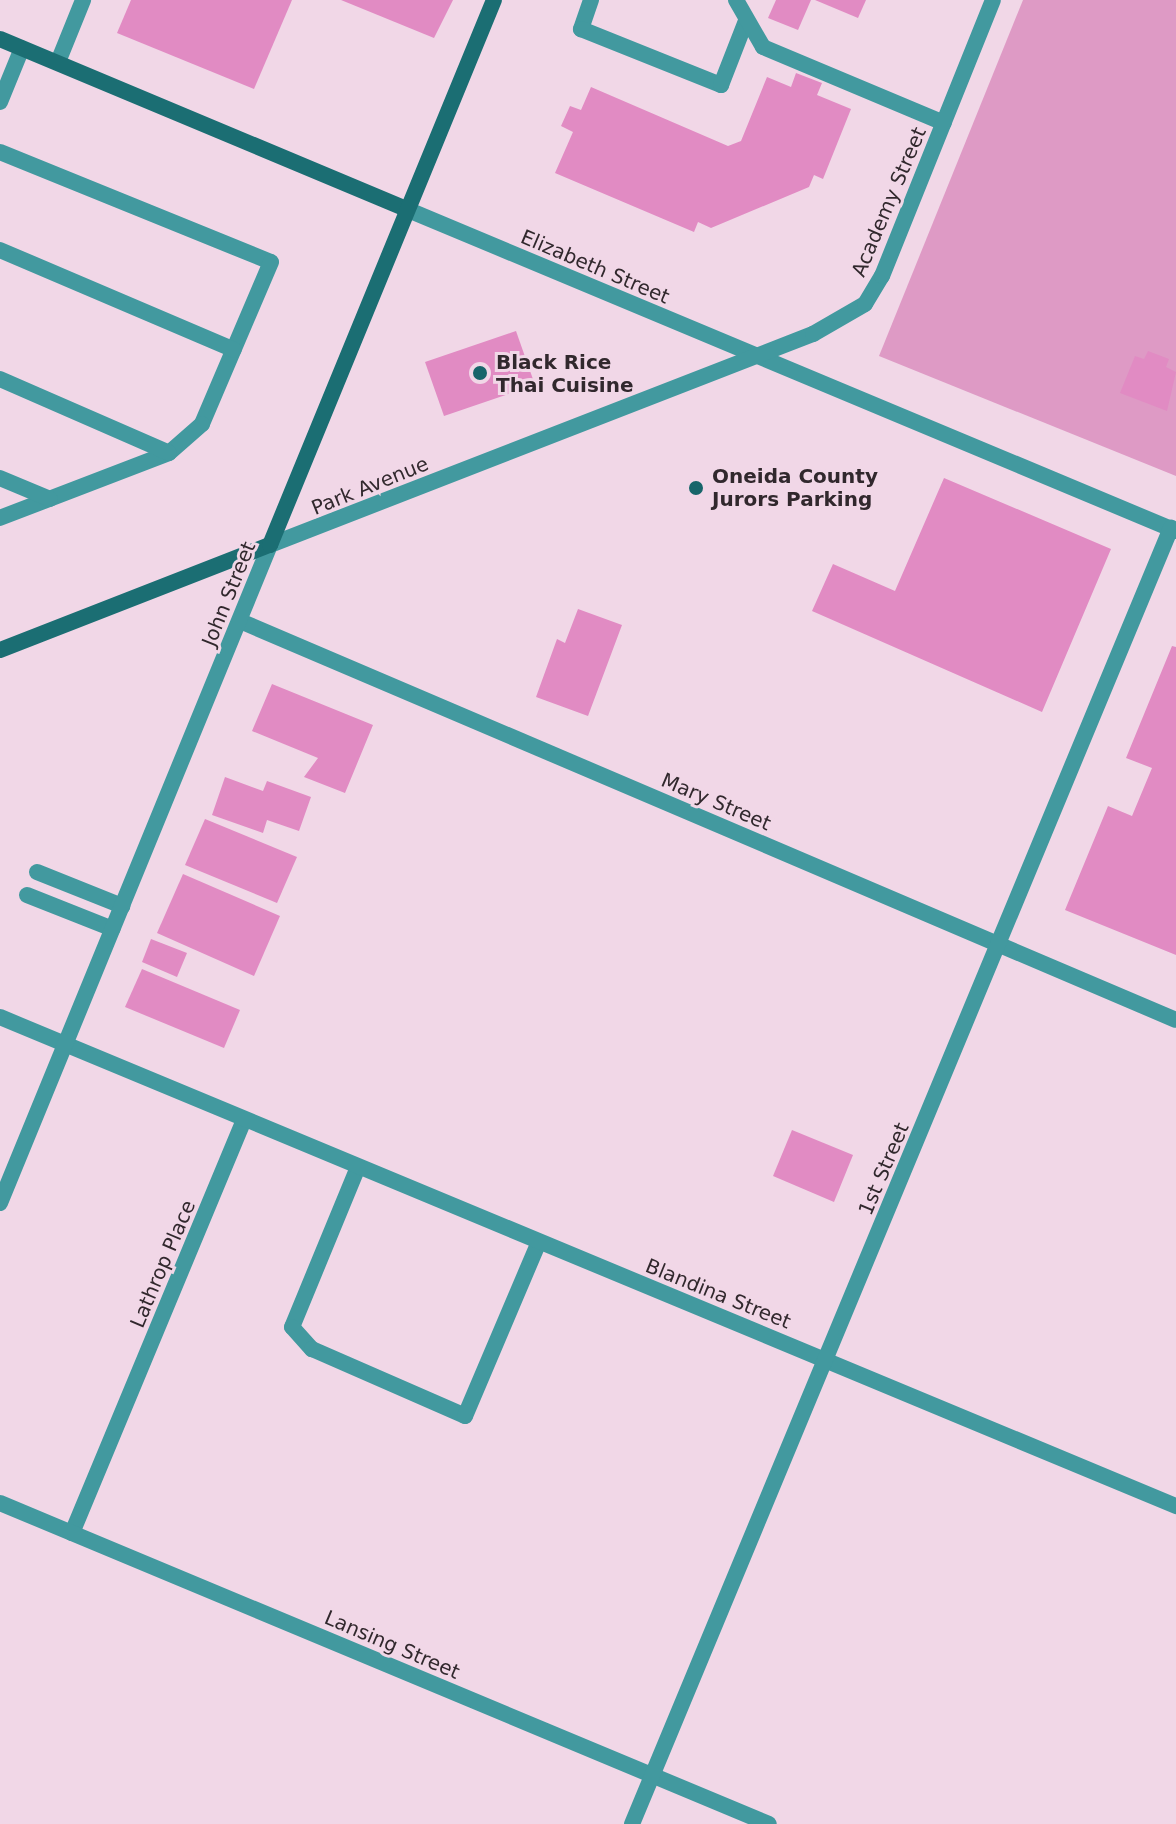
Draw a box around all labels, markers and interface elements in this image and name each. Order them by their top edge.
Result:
street label: Academy Street [847,124,931,280]
street label: Elizabeth Street [517,225,673,309]
place label: Black Rice Thai Cuisine [496,350,634,397]
marker: Black Rice Thai Cuisine [471,364,489,382]
street label: Park Avenue [308,452,432,520]
place label: Oneida County Jurors Parking [712,464,878,511]
marker: Oneida County Jurors Parking [687,479,705,497]
street label: John Street [197,538,261,650]
street label: Mary Street [658,768,774,836]
street label: 1st Street [854,1119,914,1219]
street label: Lathrop Place [125,1197,201,1331]
street label: Blandina Street [642,1254,794,1334]
street label: Lansing Street [321,1606,463,1684]

